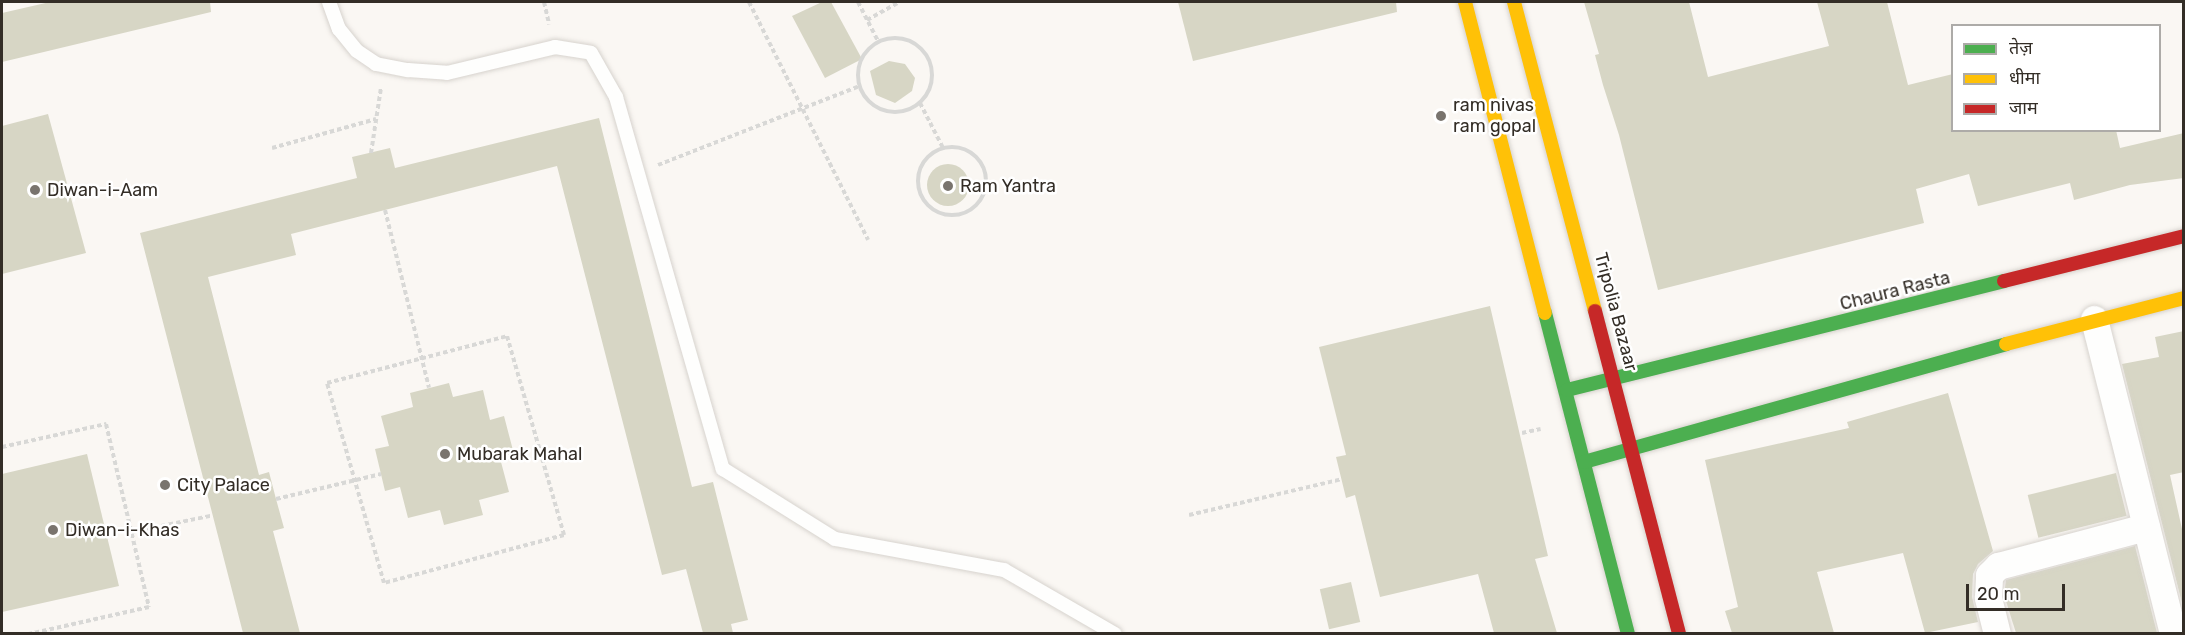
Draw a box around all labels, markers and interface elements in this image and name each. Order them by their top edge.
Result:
legend [1951,24,2161,132]
text: तेज़ [2009,37,2033,59]
text: धीमा [2009,67,2040,89]
place label: ram nivas ram gopal [1453,95,1536,138]
text: जाम [2009,97,2038,119]
marker: ram nivas ram gopal [1434,109,1448,123]
place label: Ram Yantra [960,175,1056,197]
place label: Diwan-i-Aam [47,179,158,201]
marker: Ram Yantra [941,179,955,193]
marker: Diwan-i-Aam [28,183,42,197]
street label: Tripolia Bazaar [1590,250,1642,374]
street label: Chaura Rasta [1838,267,1952,315]
place label: Mubarak Mahal [457,443,583,465]
marker: Mubarak Mahal [438,447,452,461]
place label: City Palace [177,474,270,496]
marker: City Palace [158,478,172,492]
place label: Diwan-i-Khas [65,519,179,541]
marker: Diwan-i-Khas [46,523,60,537]
scale bar [1969,572,2068,610]
text: 20 m [1977,583,2019,605]

